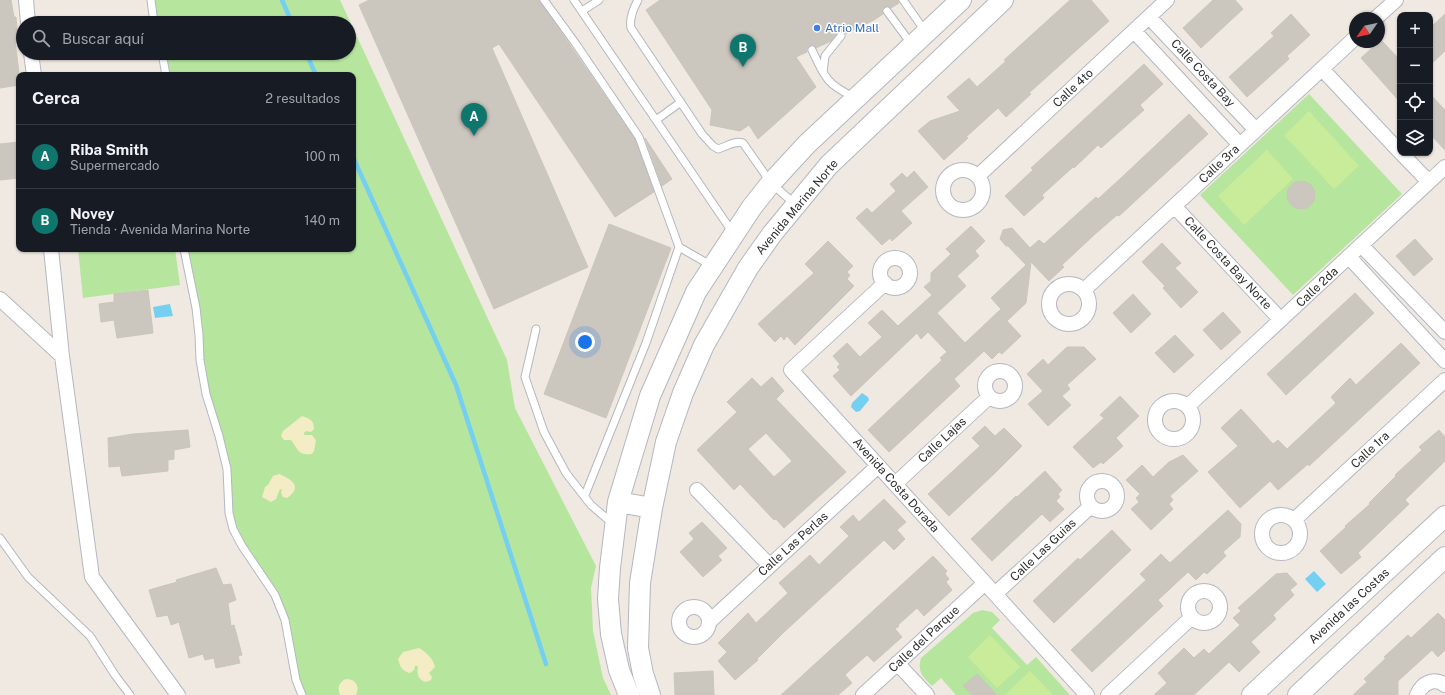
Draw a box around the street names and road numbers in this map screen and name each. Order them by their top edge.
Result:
street label: Calle Costa Bay [1168,36,1238,110]
street label: Calle 4to [1050,66,1096,110]
street label: Calle 3ra [1196,142,1242,186]
street label: Avenida Marina Norte [753,156,841,258]
street label: Calle Costa Bay Norte [1181,214,1275,312]
street label: Calle 2da [1293,264,1341,310]
street label: Calle Lajas [915,414,969,466]
street label: Calle 1ra [1348,429,1392,471]
street label: Avenida Costa Dorada [850,435,942,535]
street label: Calle Las Perlas [755,509,831,579]
street label: Calle Las Guias [1007,516,1079,584]
street label: Avenida las Costas [1306,565,1392,647]
street label: Calle del Parque [886,603,962,675]

